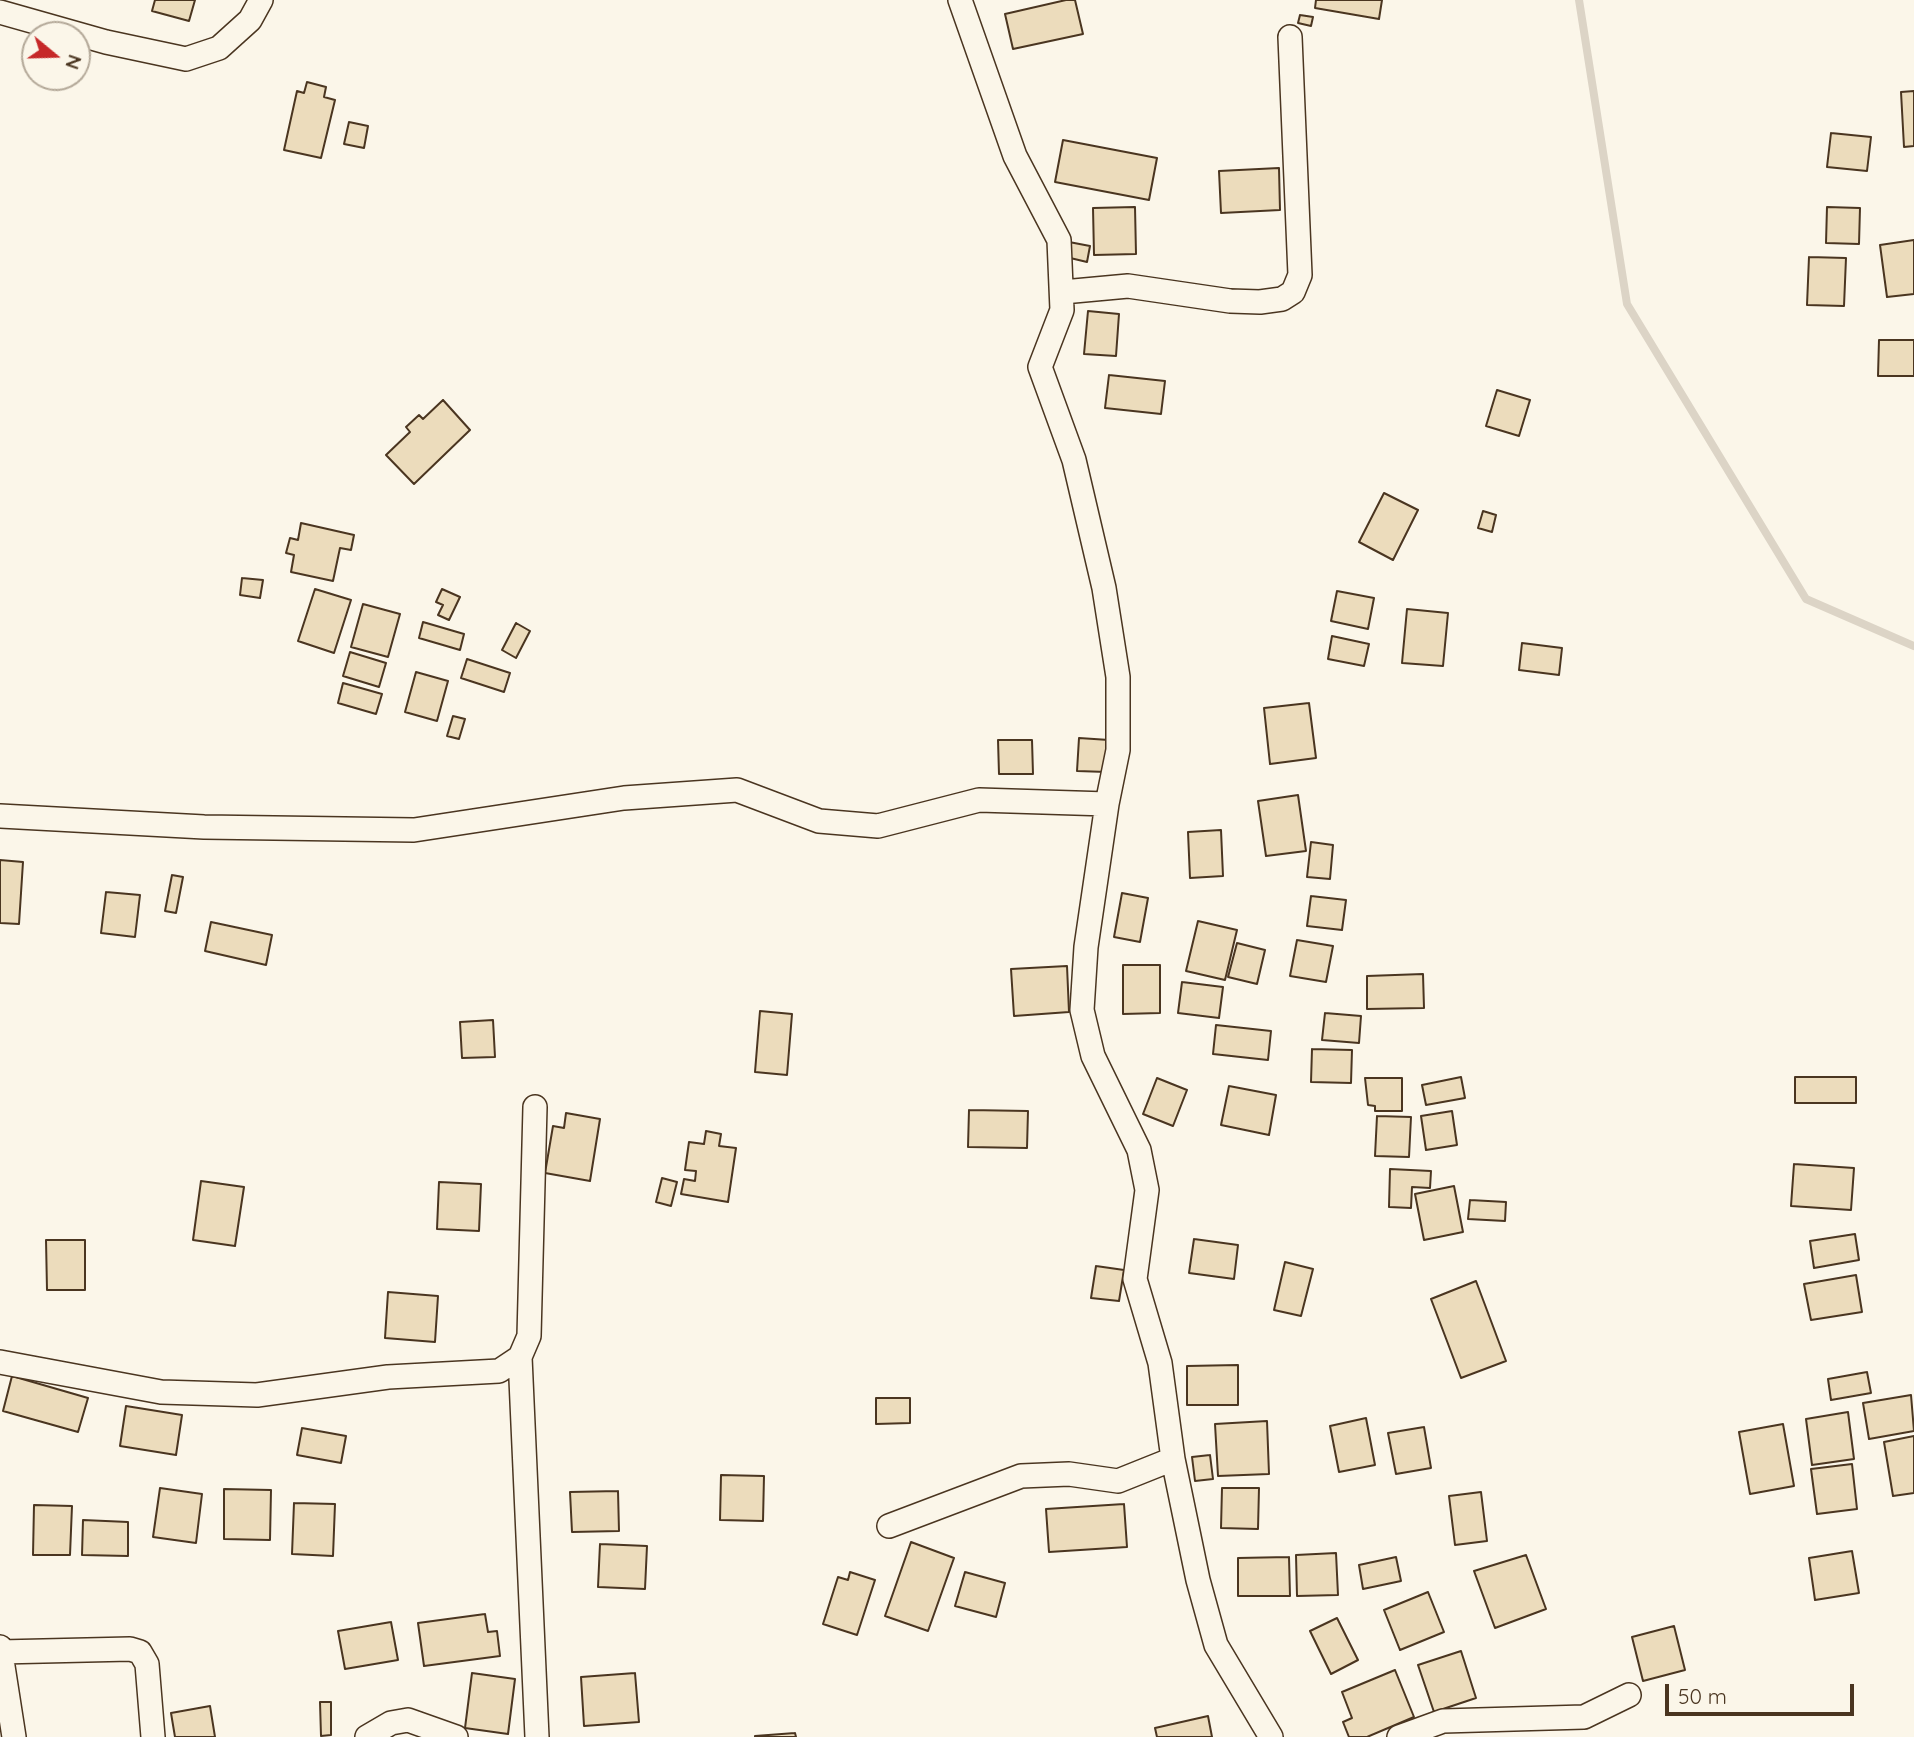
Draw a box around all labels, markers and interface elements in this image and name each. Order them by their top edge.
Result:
north arrow [21,21,91,91]
text: N [60,52,88,73]
scale bar [1669,1670,1858,1714]
text: 50 m [1678,1683,1727,1709]

